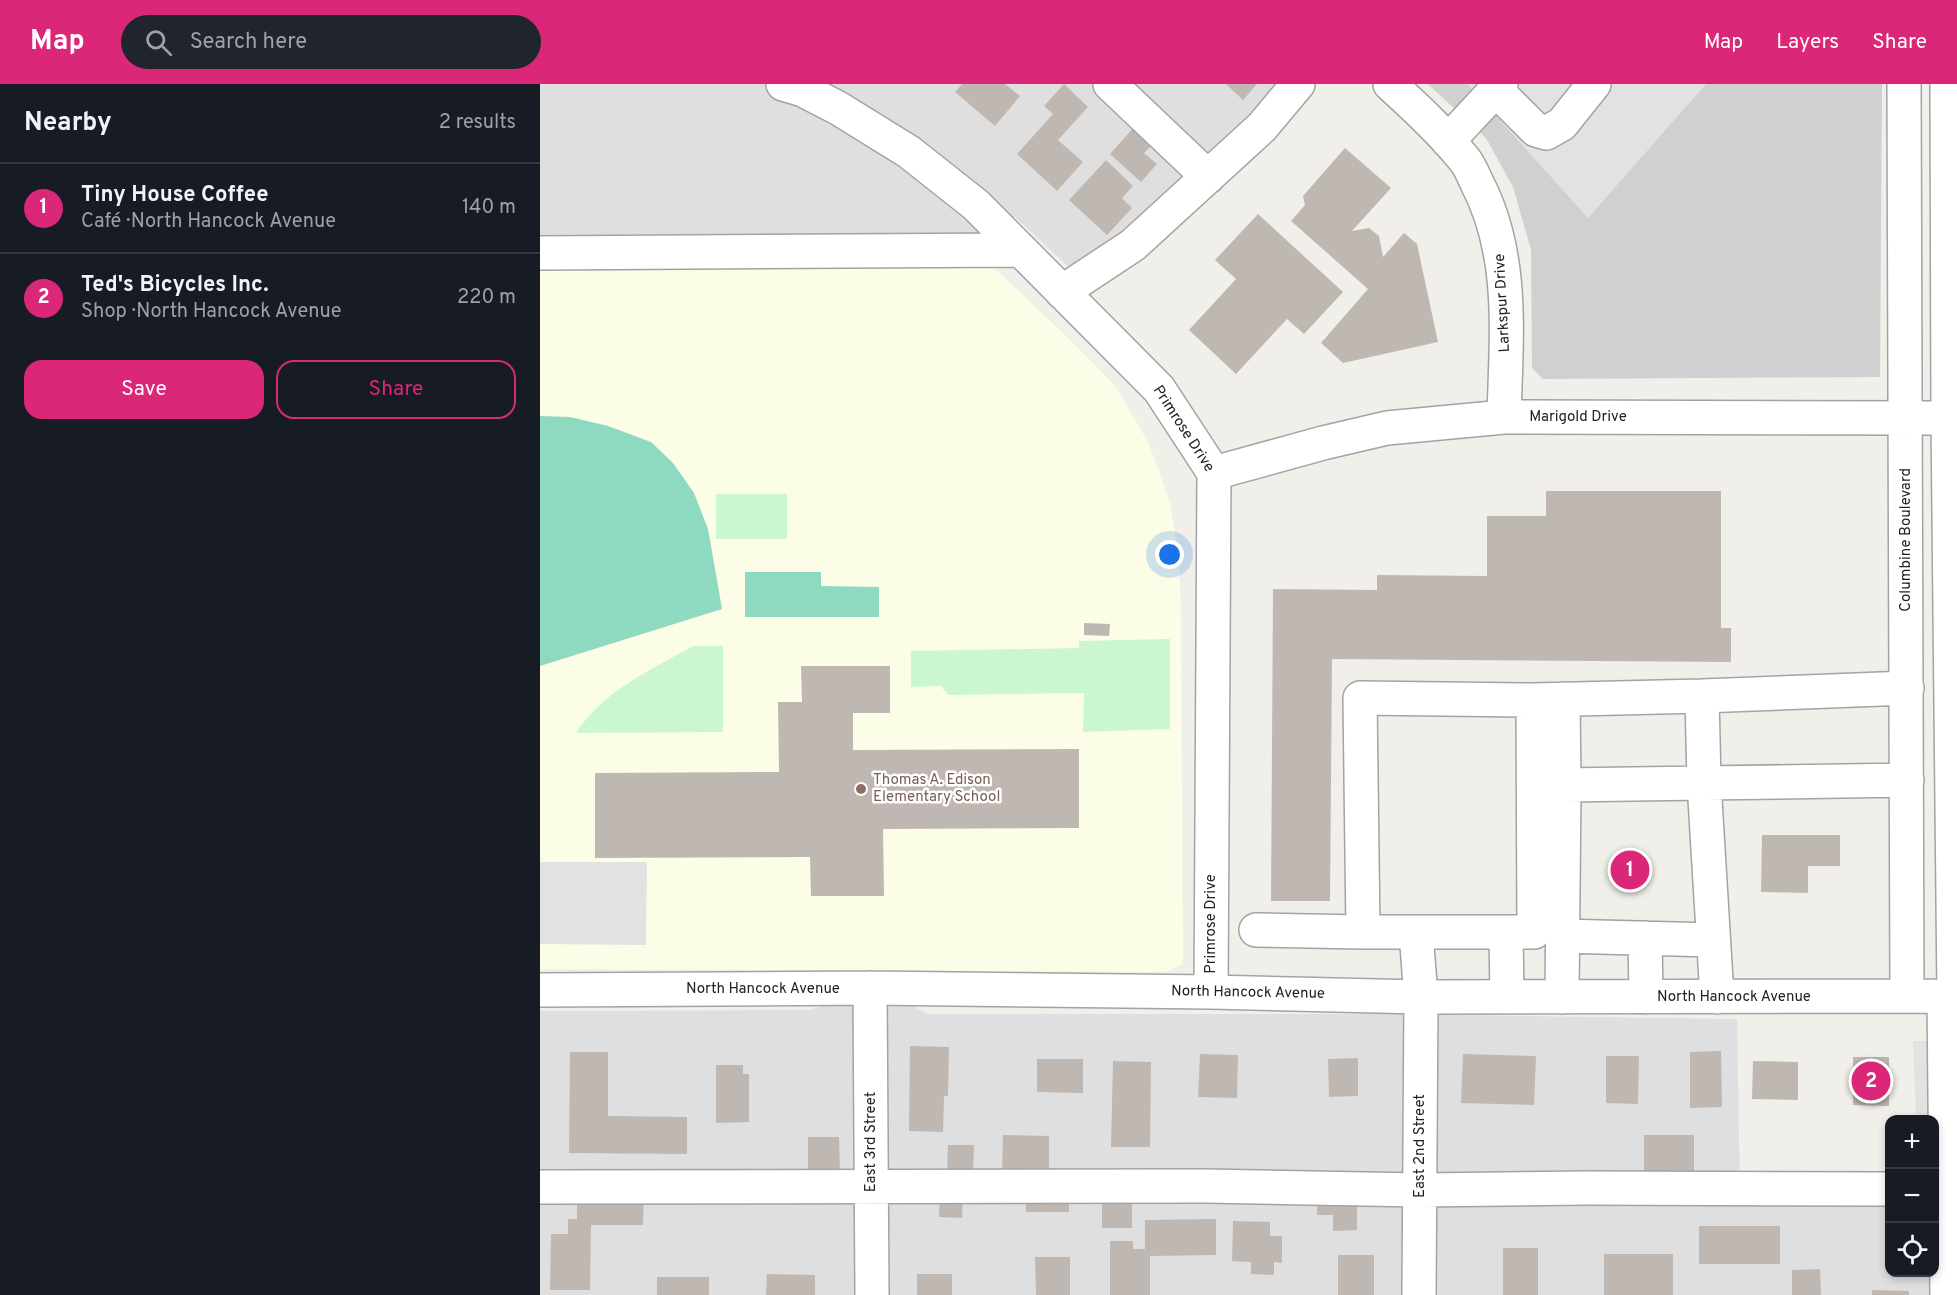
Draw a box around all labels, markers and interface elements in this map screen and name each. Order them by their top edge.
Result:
search box [121,15,541,69]
text: Map [30,24,85,60]
icon: search [142,26,175,59]
text: Search here [190,29,307,56]
text: Map [1704,29,1743,56]
text: Layers [1776,29,1839,56]
text: Share [1872,29,1927,56]
text: Nearby [24,107,112,140]
text: 2 results [439,110,516,136]
text: Tiny House Coffee [81,182,269,209]
text: 1 [40,195,48,221]
text: 140 m [462,195,516,221]
text: Café · North Hancock Avenue [81,209,336,235]
street label: Larkspur Drive [1491,253,1515,353]
text: Ted's Bicycles Inc. [81,272,269,299]
text: 2 [37,285,50,311]
text: 220 m [457,285,516,311]
text: Shop · North Hancock Avenue [81,299,342,325]
button: Save [24,360,264,419]
button: Share [276,360,516,419]
street label: Primrose Drive [1148,382,1218,476]
street label: Marigold Drive [1529,408,1627,427]
street label: Columbine Boulevard [1897,468,1916,612]
your location [1155,540,1184,569]
place label: Thomas A. Edison Elementary School [873,771,1000,807]
marker: Thomas A. Edison Elementary School [854,782,868,796]
pin: 1 [1610,848,1650,892]
street label: Primrose Drive [1202,874,1221,974]
street label: North Hancock Avenue [686,980,840,999]
street label: North Hancock Avenue [1171,982,1325,1004]
street label: North Hancock Avenue [1657,988,1811,1007]
pin: 2 [1852,1058,1890,1104]
street label: East 3rd Street [862,1092,881,1192]
street label: East 2nd Street [1411,1094,1430,1198]
map controls [1885,1115,1939,1277]
button: + [1885,1115,1939,1169]
button: − [1885,1169,1939,1223]
button: locate [1885,1223,1939,1277]

